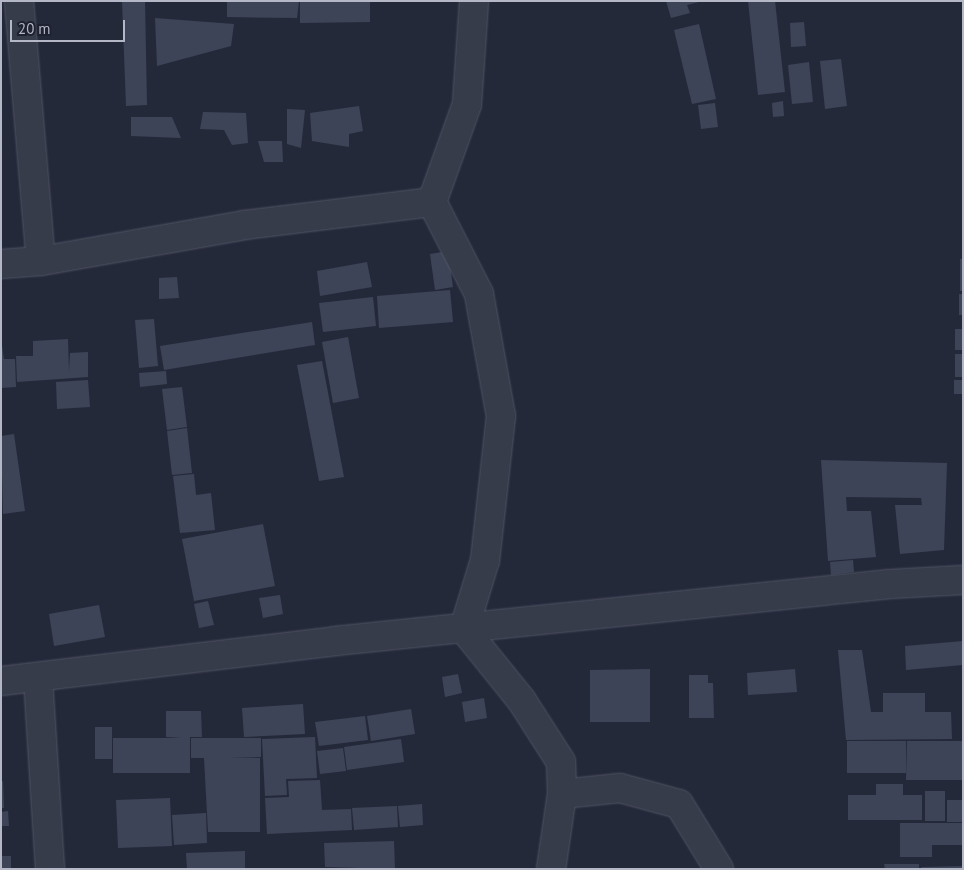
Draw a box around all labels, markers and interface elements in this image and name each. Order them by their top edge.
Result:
scale bar [12,10,128,42]
text: 20 m [18,19,51,38]

